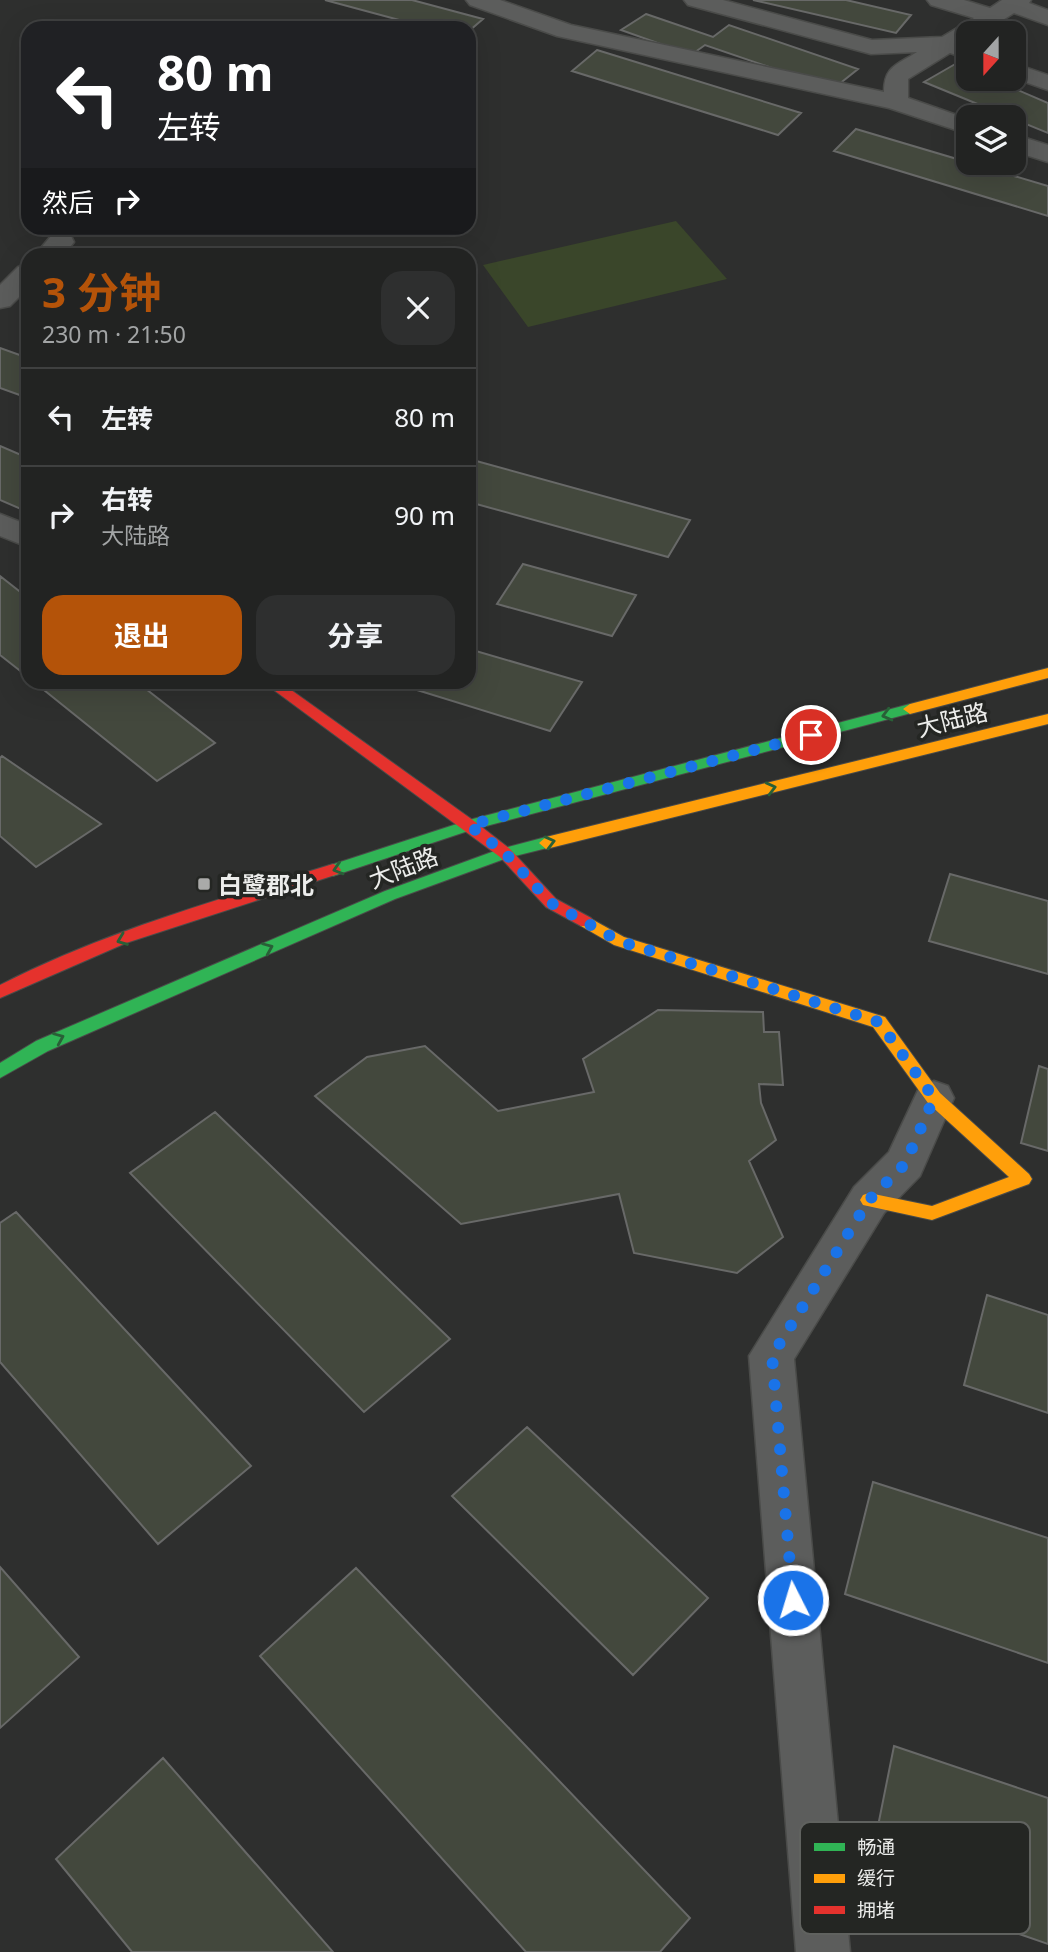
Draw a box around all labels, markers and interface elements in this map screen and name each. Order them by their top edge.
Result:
north arrow [956,21,1026,91]
map controls [956,21,1026,175]
text: 80 m [157,39,274,105]
icon: left [42,49,133,140]
text: 左转 [157,105,221,148]
button: layers [956,105,1026,175]
icon: right [108,182,146,220]
text: 然后 [42,184,94,220]
text: 3 分钟 [42,263,161,320]
button: close [381,271,455,345]
text: 230 m · 21:50 [42,318,186,350]
icon: left [42,398,80,436]
text: 80 m [394,399,455,435]
text: 左转 [101,400,153,436]
text: 右转 [101,481,153,517]
icon: right [42,496,80,534]
text: 90 m [394,497,455,533]
text: 大陆路 [101,519,170,551]
button: 退出 [42,595,242,675]
button: 分享 [256,595,455,675]
street label: 大陆路 [913,694,991,744]
pin [781,705,841,765]
one-way arrow [881,707,893,721]
icon: arrive [792,716,830,754]
one-way arrow [764,782,776,796]
one-way arrow [544,836,556,850]
street label: 大陆路 [363,839,443,895]
one-way arrow [332,861,344,876]
place label: 白鹭郡北 [218,868,314,901]
marker: 白鹭郡北 [196,876,212,892]
one-way arrow [117,932,129,946]
one-way arrow [261,942,273,956]
one-way arrow [52,1032,65,1046]
position arrow [756,1563,830,1637]
legend [800,1822,1030,1934]
text: 畅通 [857,1834,895,1860]
text: 缓行 [857,1865,895,1891]
text: 拥堵 [857,1897,895,1923]

